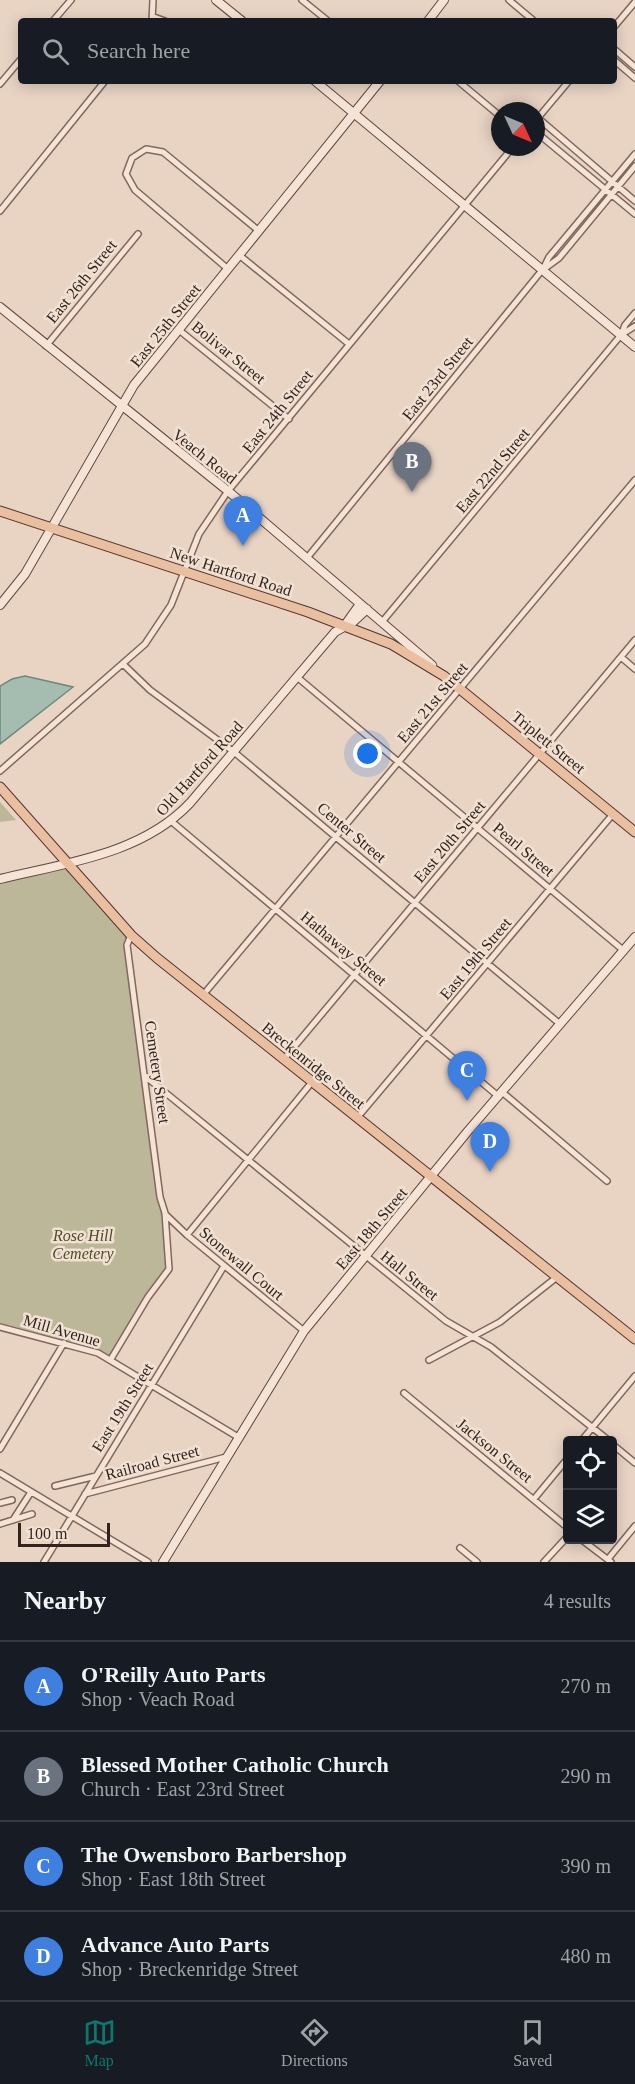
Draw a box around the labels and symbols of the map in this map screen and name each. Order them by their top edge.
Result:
north arrow [491,102,545,156]
street label: East 26th Street [43,236,120,326]
street label: East 25th Street [127,280,204,370]
street label: Bolivar Street [189,318,269,387]
street label: East 23rd Street [399,333,476,423]
street label: East 24th Street [239,366,316,456]
street label: East 22nd Street [452,424,533,516]
street label: Veach Road [169,426,240,487]
pin: B [392,442,432,492]
pin: A [224,496,262,546]
street label: New Hartford Road [168,544,294,599]
street label: East 21st Street [394,658,471,746]
street label: Triplett Street [508,708,589,778]
street label: Old Hartford Road [153,718,246,819]
your location [353,739,382,768]
street label: East 20th Street [410,797,489,886]
street label: Center Street [314,799,390,866]
street label: Pearl Street [490,819,558,880]
street label: Hathaway Street [297,908,390,990]
street label: East 19th Street [436,914,515,1003]
street label: Breckenridge Street [258,1019,369,1113]
street label: Cemetery Street [141,1020,173,1125]
pin: C [448,1052,486,1101]
pin: D [470,1122,510,1172]
street label: East 18th Street [332,1184,411,1273]
street label: Stonewall Court [196,1223,288,1304]
park label: Rose Hill Cemetery [52,1227,115,1263]
street label: Hall Street [378,1247,442,1304]
street label: Mill Avenue [21,1311,102,1350]
street label: East 19th Street [88,1359,157,1455]
street label: Jackson Street [454,1415,536,1486]
street label: Railroad Street [103,1442,201,1483]
scale bar [18,1520,110,1548]

